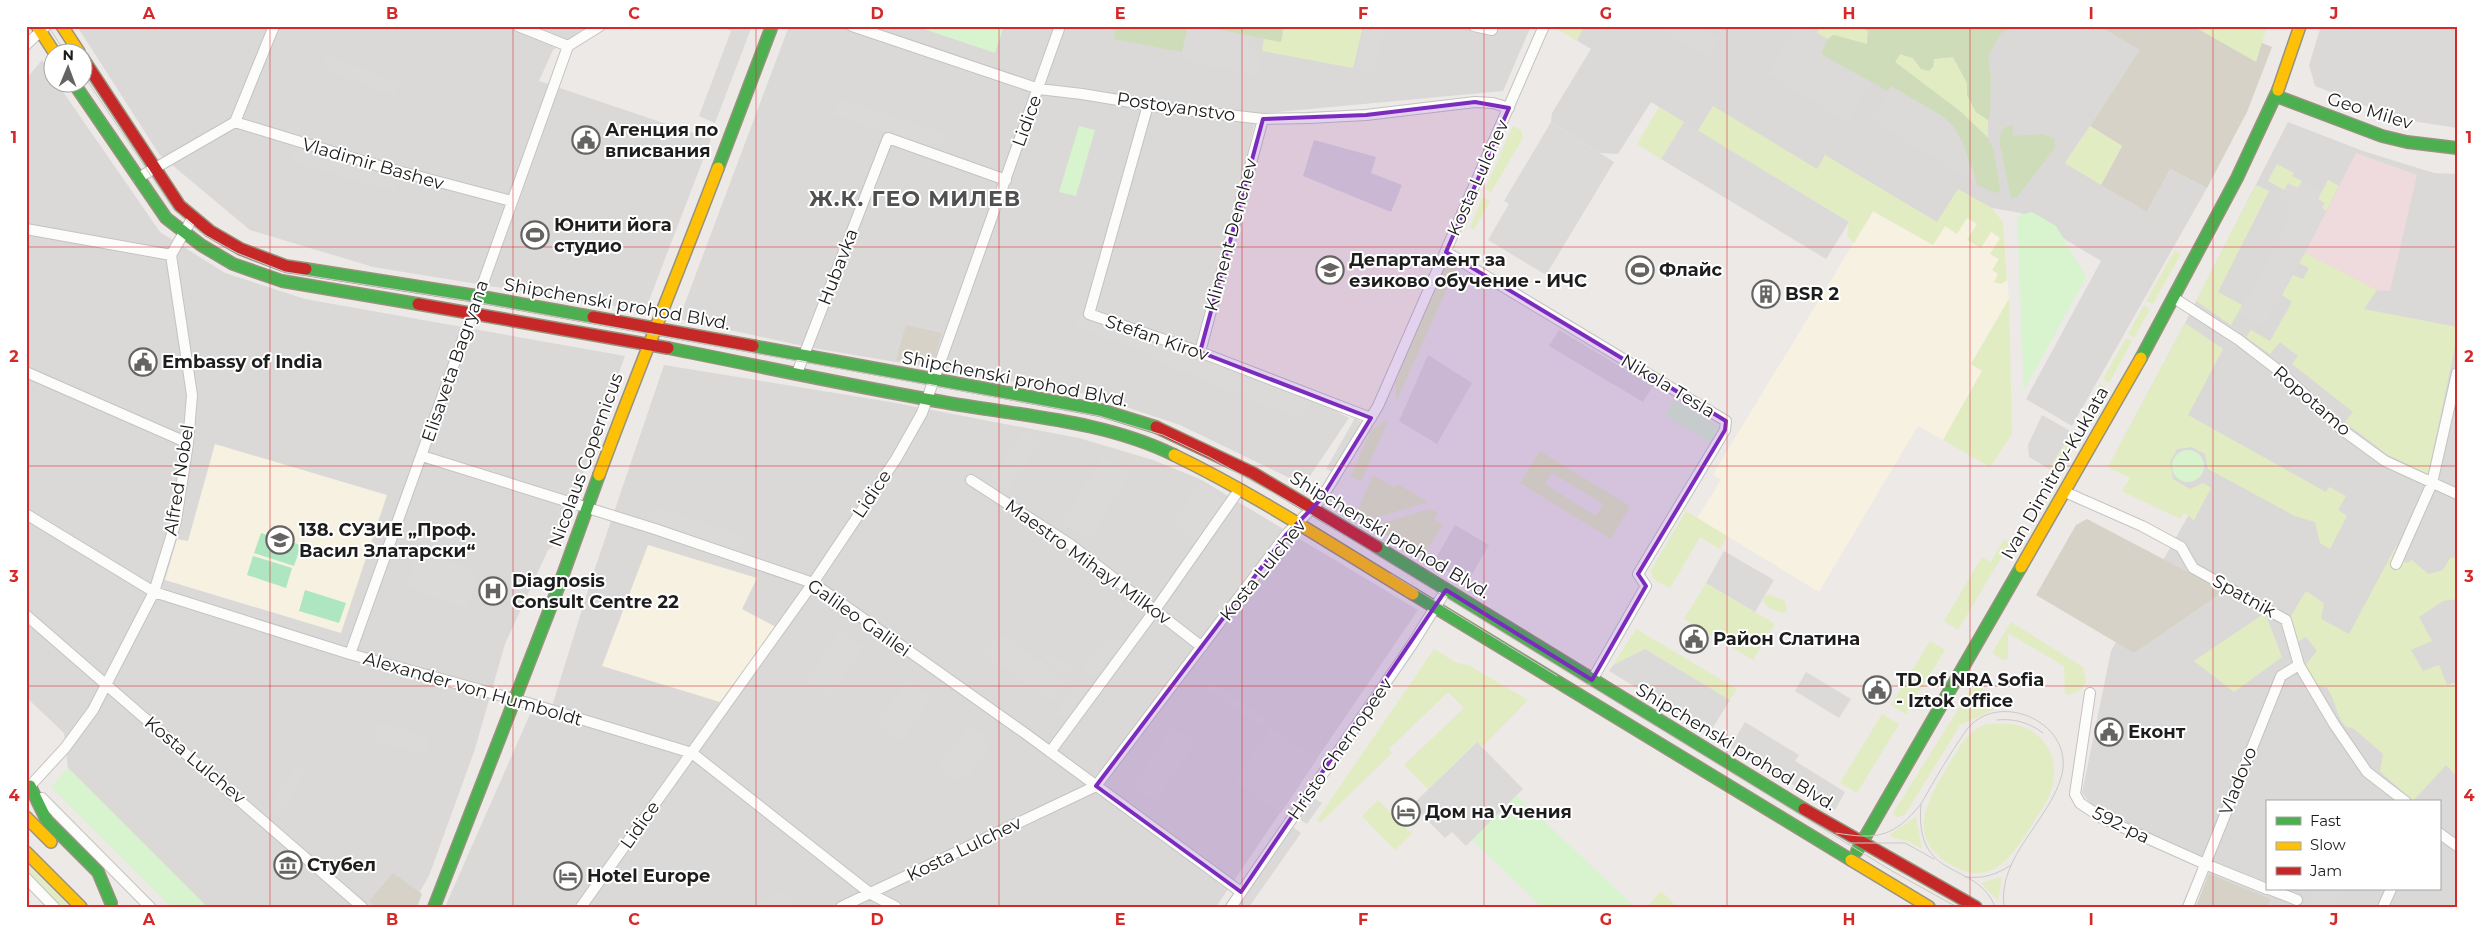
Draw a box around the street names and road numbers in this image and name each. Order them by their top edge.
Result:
street label: Postoyanstvo [1115,88,1237,126]
street label: Geo Milev [2325,88,2416,134]
street label: Lidice [1008,92,1047,150]
street label: Kosta Lulchev [1443,116,1514,239]
street label: Vladimir Bashev [300,133,447,195]
street label: Kliment Denchev [1200,156,1262,314]
street label: Hubavka [813,226,863,308]
street label: Shipchenski prohod Blvd. [502,273,732,335]
street label: Elisaveta Bagryana [417,277,493,445]
street label: Stefan Kirov [1102,310,1212,366]
street label: Shipchenski prohod Blvd. [900,346,1130,412]
street label: Nikola Tesla [1617,349,1719,423]
street label: Ropotamo [2269,361,2355,441]
street label: Nicolaus Copernicus [544,370,628,550]
street label: Ivan Dimitrov-Kuklata [1996,383,2114,563]
street label: Alfred Nobel [159,423,199,537]
street label: Lidice [848,466,896,522]
street label: Shipchenski prohod Blvd. [1286,467,1494,603]
street label: Maestro Mihayl Milkov [1001,494,1175,630]
street label: Kosta Lulchev [1215,514,1311,625]
street label: Spatnik [2209,570,2280,622]
street label: Galileo Galilei [803,574,915,662]
street label: Alexander von Humboldt [361,647,585,731]
street label: Hristo Chernopeev [1283,674,1397,824]
street label: Shipchenski prohod Blvd. [1632,679,1840,815]
street label: Kosta Lulchev [140,711,250,809]
street label: Vladovo [2214,744,2262,818]
street label: Lidice [616,797,664,853]
street label: 592-ра [2089,802,2153,848]
street label: Kosta Lulchev [903,812,1025,886]

